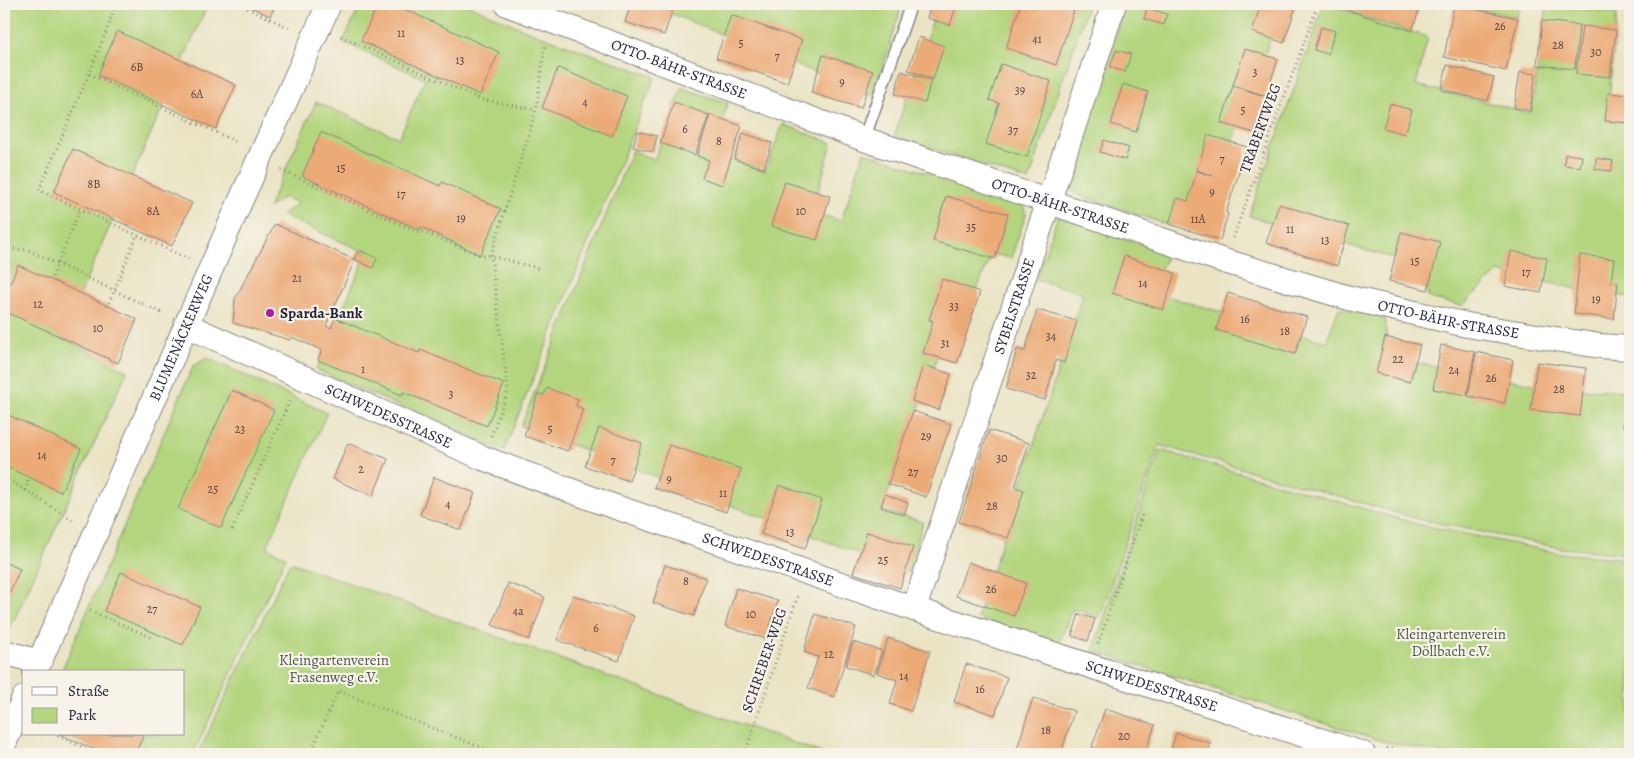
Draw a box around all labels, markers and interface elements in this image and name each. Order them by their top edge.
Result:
house number: 26 [1494,18,1506,34]
house number: 11 [397,25,405,41]
house number: 41 [1032,31,1042,47]
street label: OTTO-BÄHR-STRASSE [608,34,750,104]
house number: 5 [738,35,744,51]
house number: 28 [1552,37,1564,53]
house number: 30 [1590,44,1602,60]
house number: 7 [774,48,780,64]
house number: 13 [455,52,465,68]
house number: 6B [131,59,143,75]
house number: 3 [1253,64,1258,80]
house number: 9 [839,74,845,90]
street label: TRABERTWEG [1235,80,1285,176]
house number: 39 [1015,82,1025,98]
house number: 6A [191,86,204,102]
house number: 4 [582,94,588,110]
house number: 5 [1240,102,1246,118]
house number: 6 [682,121,688,137]
house number: 37 [1008,122,1019,138]
house number: 8 [716,133,722,149]
house number: 7 [1219,151,1225,167]
house number: 15 [336,160,346,176]
street label: OTTO-BÄHR-STRASSE [989,173,1132,238]
house number: 8B [88,176,100,192]
house number: 9 [1209,184,1215,200]
house number: 17 [396,186,407,202]
house number: 8A [147,203,160,219]
house number: 10 [796,203,806,219]
house number: 19 [456,210,466,226]
house number: 11A [1190,211,1207,227]
house number: 35 [966,219,976,235]
house number: 11 [1286,221,1294,237]
house number: 13 [1320,232,1330,248]
house number: 15 [1410,253,1420,269]
street label: SYBELSTRASSE [989,255,1039,357]
house number: 17 [1521,264,1532,280]
house number: 21 [292,270,302,286]
street label: BLUMENÄCKERWEG [144,271,217,404]
house number: 14 [1138,275,1148,291]
house number: 19 [1591,291,1601,307]
street label: OTTO-BÄHR-STRASSE [1376,295,1521,343]
house number: 12 [33,296,43,312]
house number: 33 [949,298,959,314]
place label: Sparda-Bank [280,303,363,323]
marker: Sparda-Bank [264,307,276,319]
house number: 16 [1240,311,1250,327]
house number: 10 [93,320,103,336]
house number: 18 [1280,323,1290,339]
house number: 34 [1046,328,1057,344]
house number: 31 [940,335,950,351]
house number: 22 [1392,351,1404,367]
house number: 1 [361,361,365,377]
house number: 24 [1448,362,1460,378]
house number: 32 [1026,367,1037,383]
house number: 26 [1485,370,1497,386]
street label: SCHWEDESSTRASSE [322,378,456,453]
house number: 28 [1553,381,1565,397]
house number: 3 [449,386,454,402]
house number: 23 [235,421,245,437]
house number: 5 [547,421,553,437]
house number: 29 [920,428,932,444]
house number: 14 [37,447,47,463]
house number: 30 [996,450,1008,466]
house number: 7 [610,452,616,468]
house number: 2 [358,461,364,477]
house number: 27 [908,464,919,480]
house number: 9 [666,471,672,487]
house number: 25 [208,481,218,497]
house number: 11 [719,485,727,501]
house number: 4 [445,496,451,512]
house number: 28 [986,498,998,514]
house number: 13 [785,524,795,540]
street label: SCHWEDESSTRASSE [700,527,837,591]
house number: 25 [878,552,888,568]
house number: 8 [683,573,689,589]
house number: 26 [985,581,997,597]
house number: 27 [147,601,158,617]
house number: 4a [512,603,524,619]
street label: SCHREBER-WEG [737,605,791,715]
house number: 10 [746,606,756,622]
house number: 6 [593,620,599,636]
park label: Kleingartenverein Döllbach e.V. [1396,624,1506,661]
house number: 12 [824,646,834,662]
park label: Kleingartenverein Frasenweg e.V. [279,650,389,687]
street label: SCHWEDESSTRASSE [1083,655,1220,716]
house number: 14 [899,668,909,684]
legend [22,670,185,736]
text: Straße [68,681,109,701]
house number: 16 [975,681,985,697]
text: Park [68,705,97,725]
house number: 18 [1041,722,1051,738]
house number: 20 [1118,728,1130,744]

